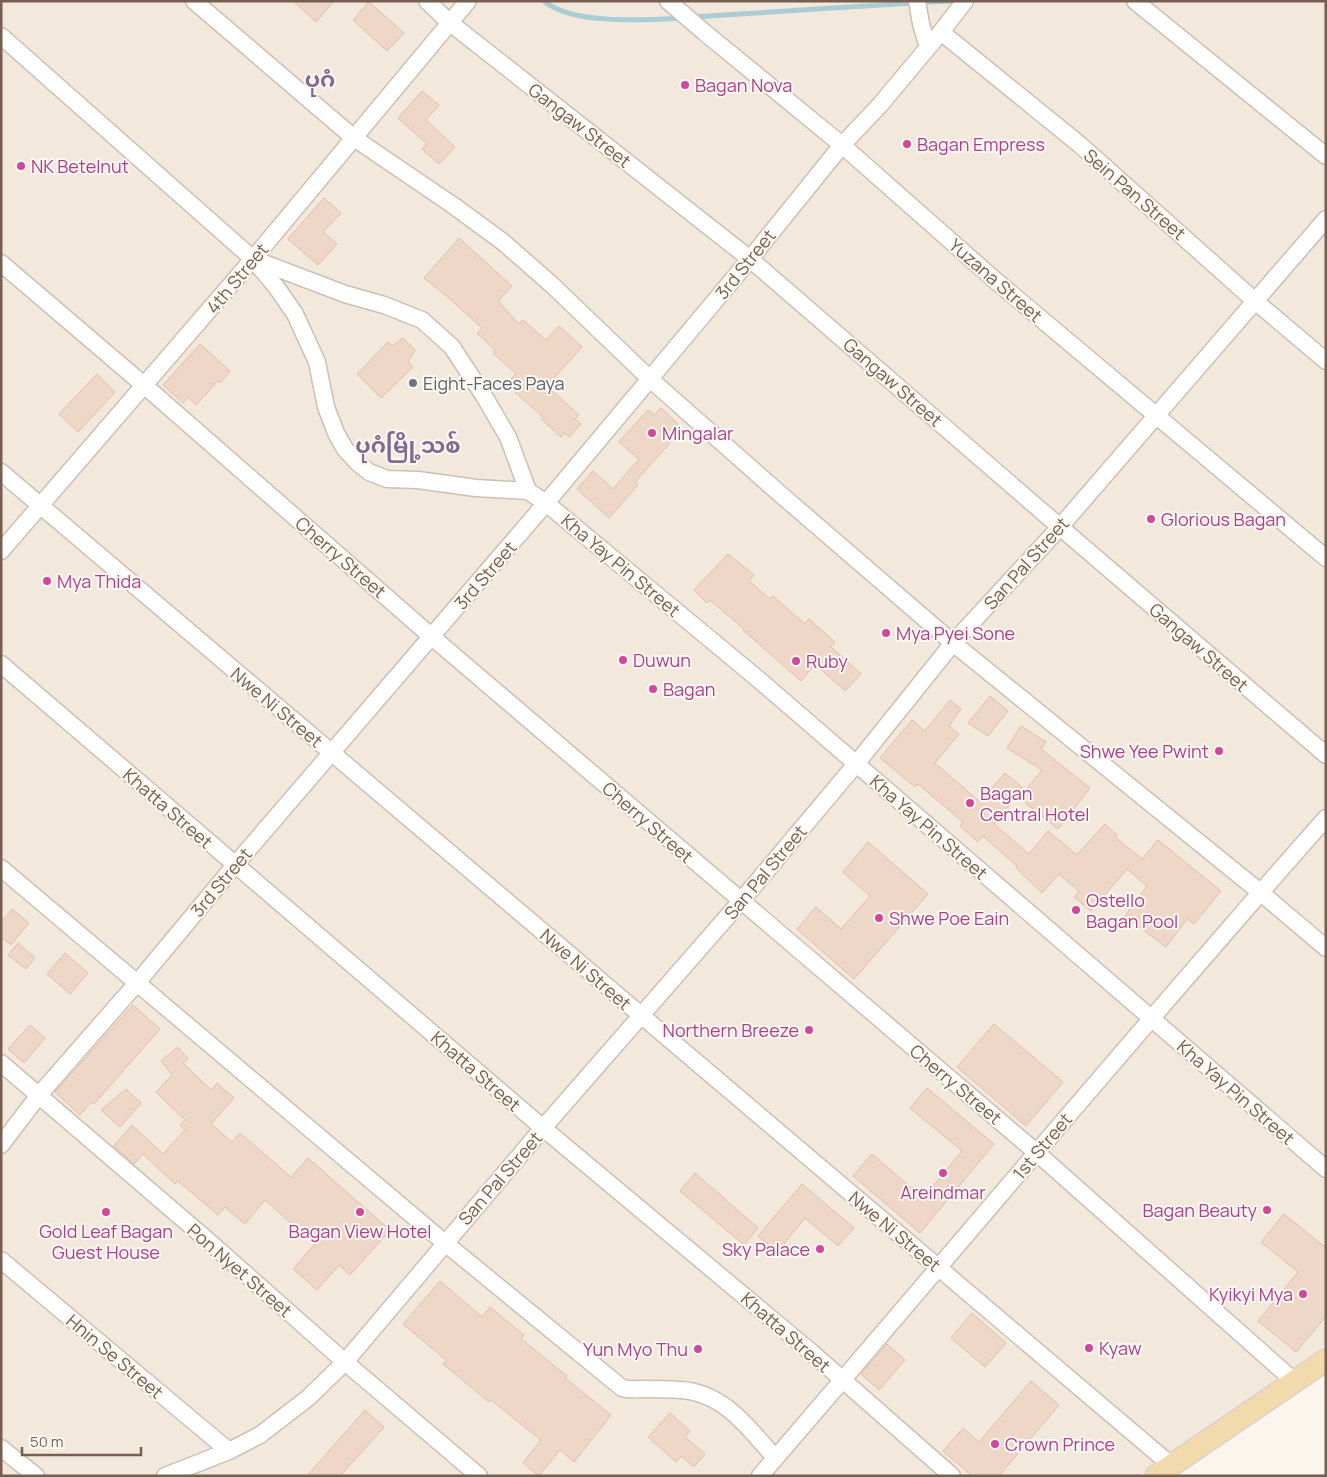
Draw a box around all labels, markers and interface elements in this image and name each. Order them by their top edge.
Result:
district label: ပုဂံ [305,64,335,97]
place label: Bagan Nova [695,73,792,97]
street label: Gangaw Street [524,77,636,173]
marker: Bagan Nova [679,79,691,91]
place label: Bagan Empress [917,132,1045,156]
marker: Bagan Empress [901,138,913,150]
street label: Sein Pan Street [1079,143,1191,245]
place label: NK Betelnut [31,154,129,178]
marker: NK Betelnut [15,160,27,172]
street label: 3rd Street [709,224,781,304]
street label: Yuzana Street [944,233,1048,327]
street label: 4th Street [200,238,274,318]
street label: Gangaw Street [838,332,948,432]
place label: Eight-Faces Paya [423,371,565,395]
marker: Eight-Faces Paya [407,377,419,389]
place label: Mingalar [662,421,734,445]
marker: Mingalar [646,427,658,439]
district label: ပုဂံမြို့သစ် [355,430,461,463]
place label: Glorious Bagan [1161,507,1286,531]
street label: Kha Yay Pin Street [556,508,686,622]
street label: Cherry Street [291,511,391,603]
street label: San Pal Street [978,512,1074,614]
marker: Glorious Bagan [1145,513,1157,525]
street label: 3rd Street [449,536,521,614]
place label: Mya Thida [57,569,141,593]
marker: Mya Thida [41,575,53,587]
street label: Gangaw Street [1144,597,1254,697]
place label: Mya Pyei Sone [896,621,1015,645]
marker: Mya Pyei Sone [880,627,892,639]
place label: Duwun [633,648,691,672]
place label: Ruby [806,649,848,673]
marker: Duwun [617,654,629,666]
marker: Ruby [790,655,802,667]
street label: Nwe Ni Street [226,662,328,752]
place label: Bagan [663,677,715,701]
marker: Bagan [647,683,659,695]
place label: Shwe Yee Pwint [1080,739,1209,763]
marker: Shwe Yee Pwint [1213,745,1225,757]
street label: Khatta Street [118,762,218,854]
street label: Kha Yay Pin Street [865,769,993,885]
street label: Cherry Street [598,776,698,868]
place label: Bagan Central Hotel [980,781,1090,826]
marker: Bagan Central Hotel [964,797,976,809]
street label: San Pal Street [718,820,812,924]
street label: 3rd Street [185,842,257,922]
place label: Ostello Bagan Pool [1086,888,1178,933]
marker: Ostello Bagan Pool [1070,904,1082,916]
place label: Shwe Poe Eain [889,906,1009,930]
marker: Shwe Poe Eain [873,912,885,924]
street label: Nwe Ni Street [536,923,636,1015]
place label: Northern Breeze [663,1018,799,1042]
marker: Northern Breeze [803,1024,815,1036]
street label: Khatta Street [426,1025,526,1117]
street label: Kha Yay Pin Street [1172,1034,1300,1150]
street label: Cherry Street [905,1039,1007,1129]
street label: 1st Street [1007,1108,1077,1184]
street label: San Pal Street [453,1126,547,1230]
marker: Areindmar [937,1167,949,1179]
place label: Areindmar [900,1180,986,1204]
street label: Nwe Ni Street [844,1186,946,1276]
place label: Bagan Beauty [1143,1198,1258,1222]
marker: Bagan Beauty [1261,1204,1273,1216]
marker: Gold Leaf Bagan Guest House [100,1206,112,1218]
marker: Bagan View Hotel [354,1206,366,1218]
street label: Pon Nyet Street [183,1218,297,1322]
place label: Gold Leaf Bagan Guest House [39,1219,173,1264]
place label: Bagan View Hotel [289,1219,431,1243]
place label: Sky Palace [722,1237,810,1261]
marker: Sky Palace [814,1243,826,1255]
place label: Kyikyi Mya [1209,1282,1293,1306]
street label: Khatta Street [736,1286,836,1378]
marker: Kyikyi Mya [1297,1288,1309,1300]
street label: Hnin Se Street [61,1308,169,1404]
place label: Kyaw [1099,1336,1142,1360]
place label: Yun Myo Thu [583,1337,688,1361]
marker: Kyaw [1083,1342,1095,1354]
marker: Yun Myo Thu [692,1343,704,1355]
scale bar [22,1424,141,1456]
text: 50 m [30,1431,64,1452]
place label: Crown Prince [1005,1432,1115,1456]
marker: Crown Prince [989,1438,1001,1450]

